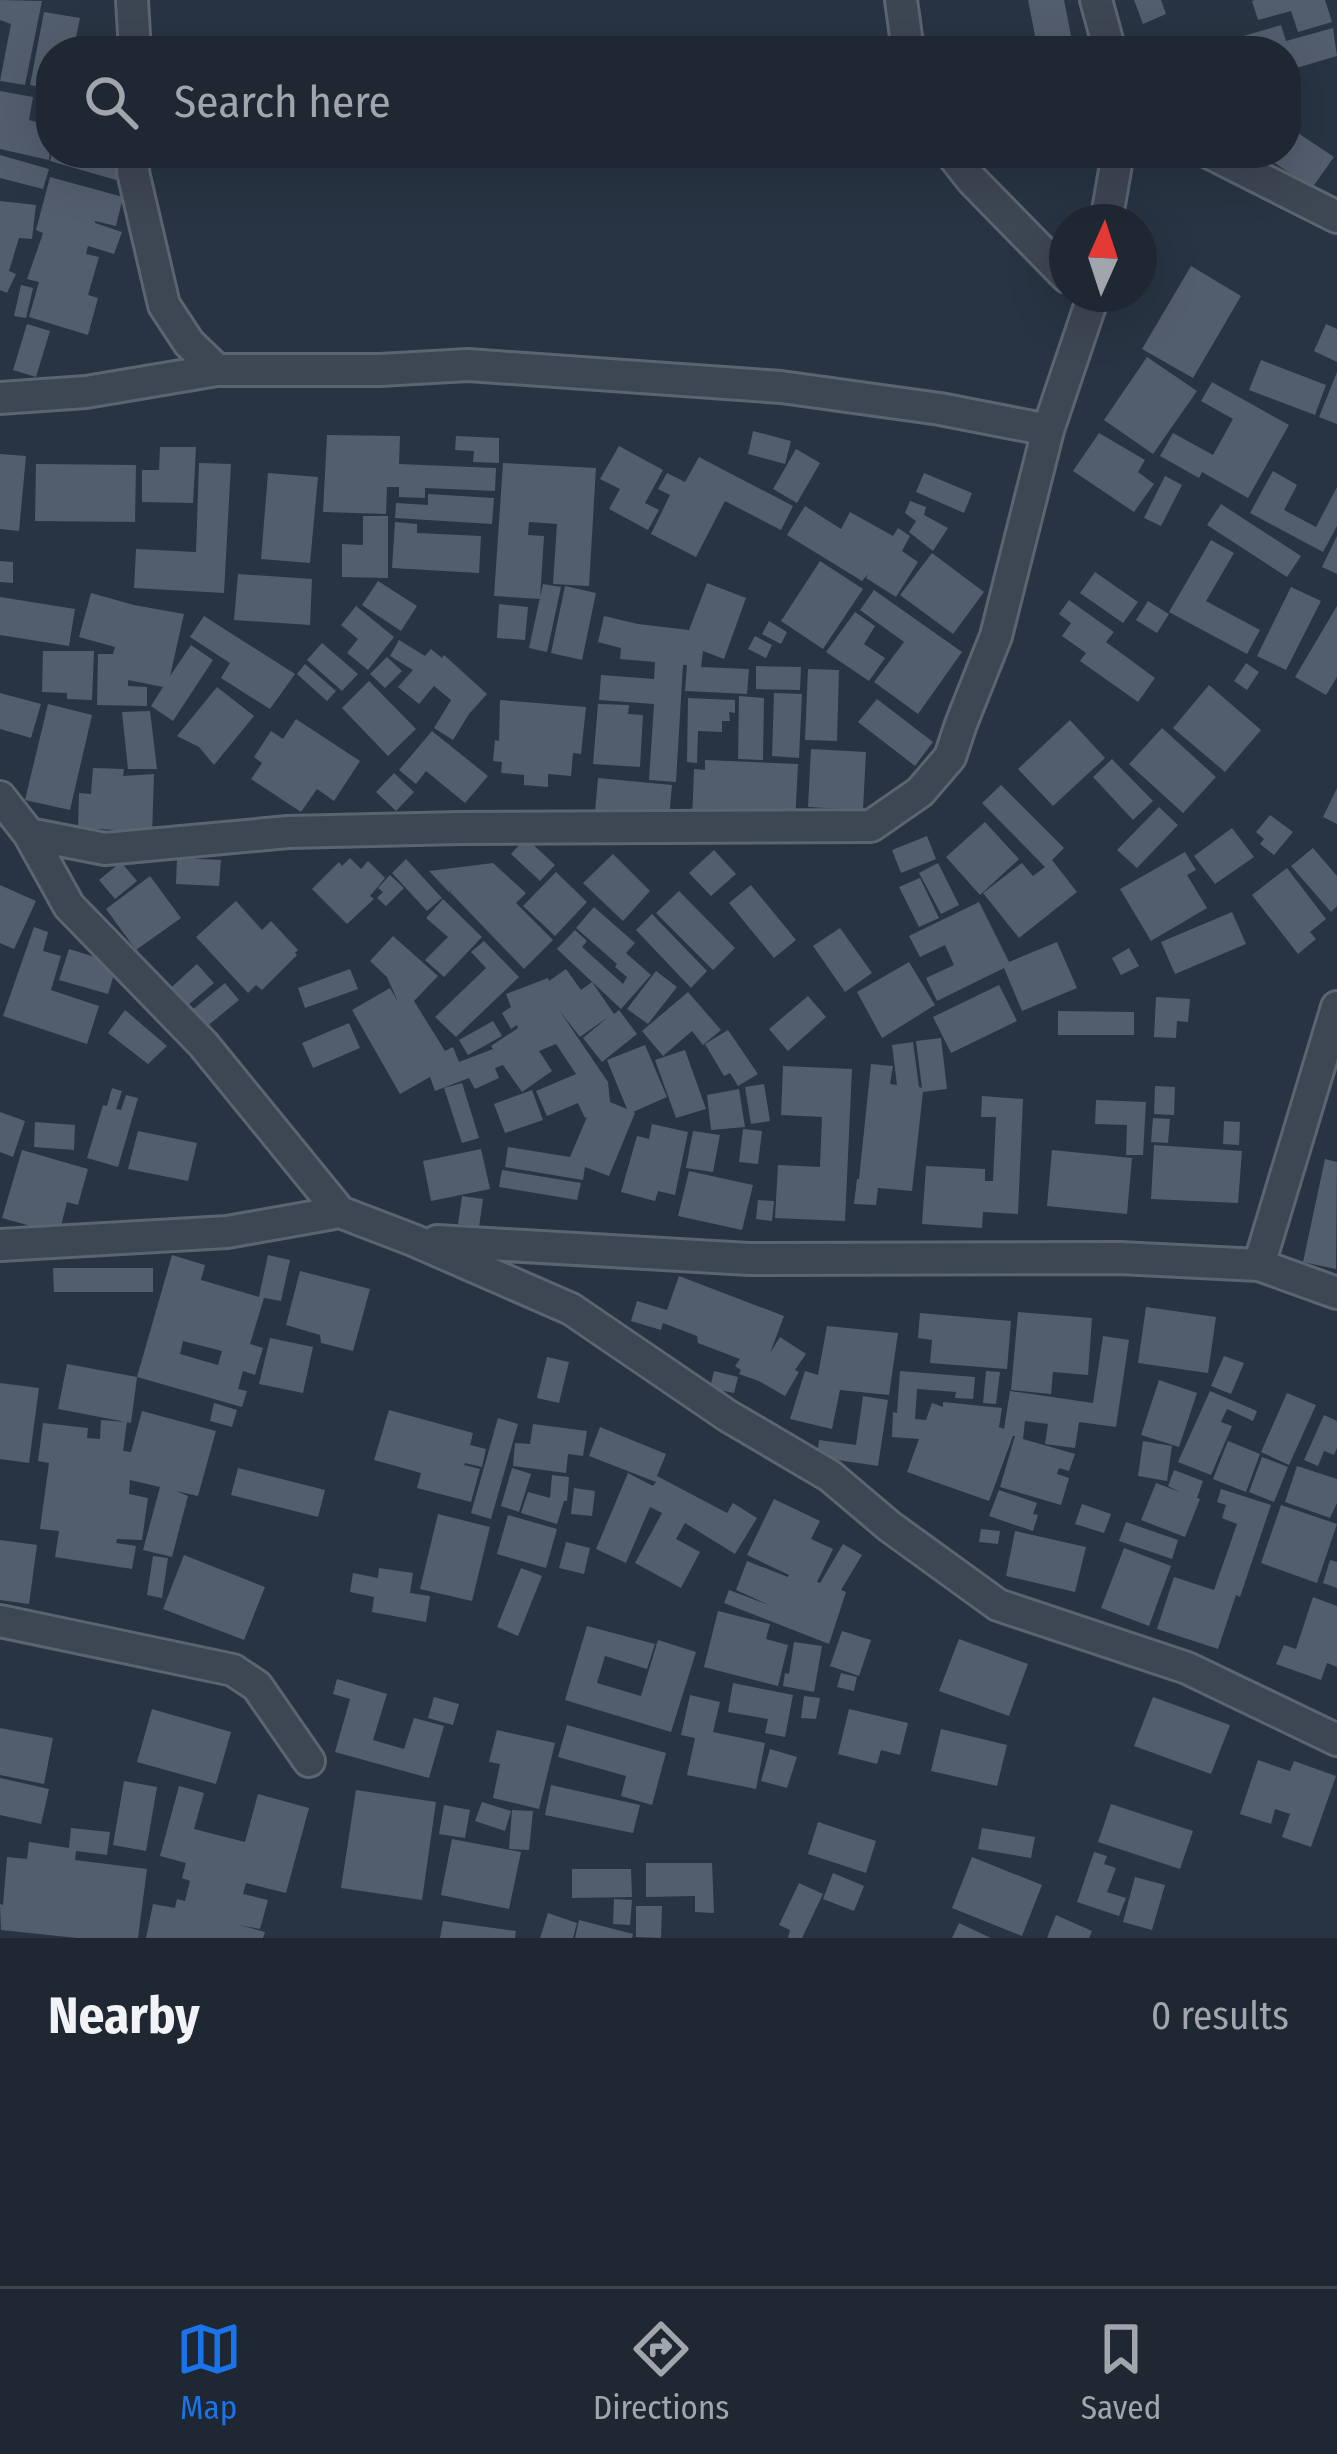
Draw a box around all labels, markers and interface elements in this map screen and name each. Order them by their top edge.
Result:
search box [36,36,1301,168]
icon: search [78,69,144,135]
text: Search here [174,75,391,129]
north arrow [1049,204,1157,312]
text: Nearby [48,1985,200,2047]
text: 0 results [1151,1993,1289,2039]
tab: Map [176,2316,242,2428]
tab: Directions [593,2316,729,2428]
tab: Saved [1081,2316,1161,2428]

